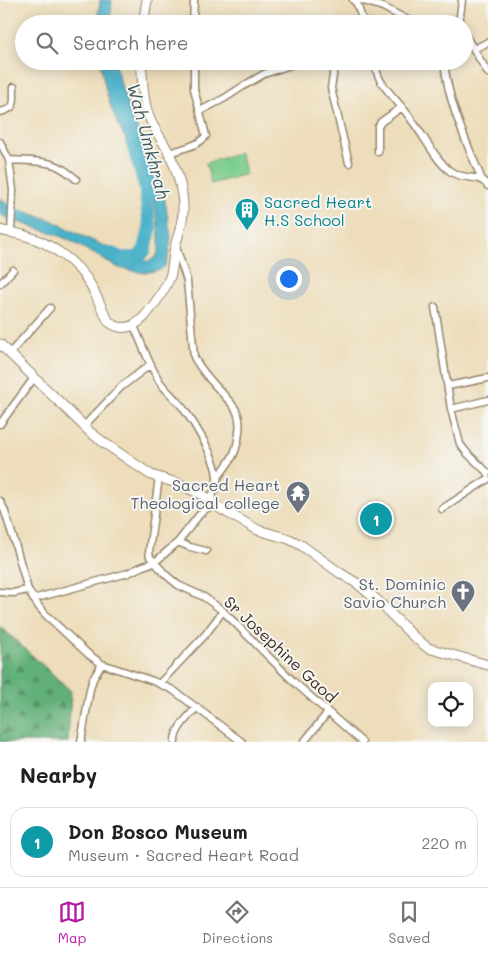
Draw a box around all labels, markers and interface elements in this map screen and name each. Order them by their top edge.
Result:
search box [15,15,473,70]
icon: search [33,29,61,57]
text: Search here [73,30,189,55]
water label: Wah Umkhrah [122,80,176,202]
place label: Sacred Heart H.S School [264,191,372,230]
building icon: Sacred Heart H.S School [234,197,260,231]
your location [276,266,302,292]
place label: Sacred Heart Theological college [130,474,280,513]
temple icon: Sacred Heart Theological college [285,480,311,514]
pin: 1 [360,500,392,538]
place label: St. Dominic Savio Church [343,573,446,612]
church icon: St. Dominic Savio Church [450,579,476,613]
street label: Sr Josephine Gaod [220,591,342,707]
map controls [428,682,473,727]
button: locate [428,682,473,727]
text: Nearby [20,761,97,788]
text: Don Bosco Museum [68,819,248,844]
text: 1 [33,832,41,853]
text: 220 m [421,832,467,853]
text: Museum · Sacred Heart Road [68,844,299,865]
tab: Map [58,898,86,947]
tab: Directions [202,898,273,947]
tab: Saved [389,898,430,947]

